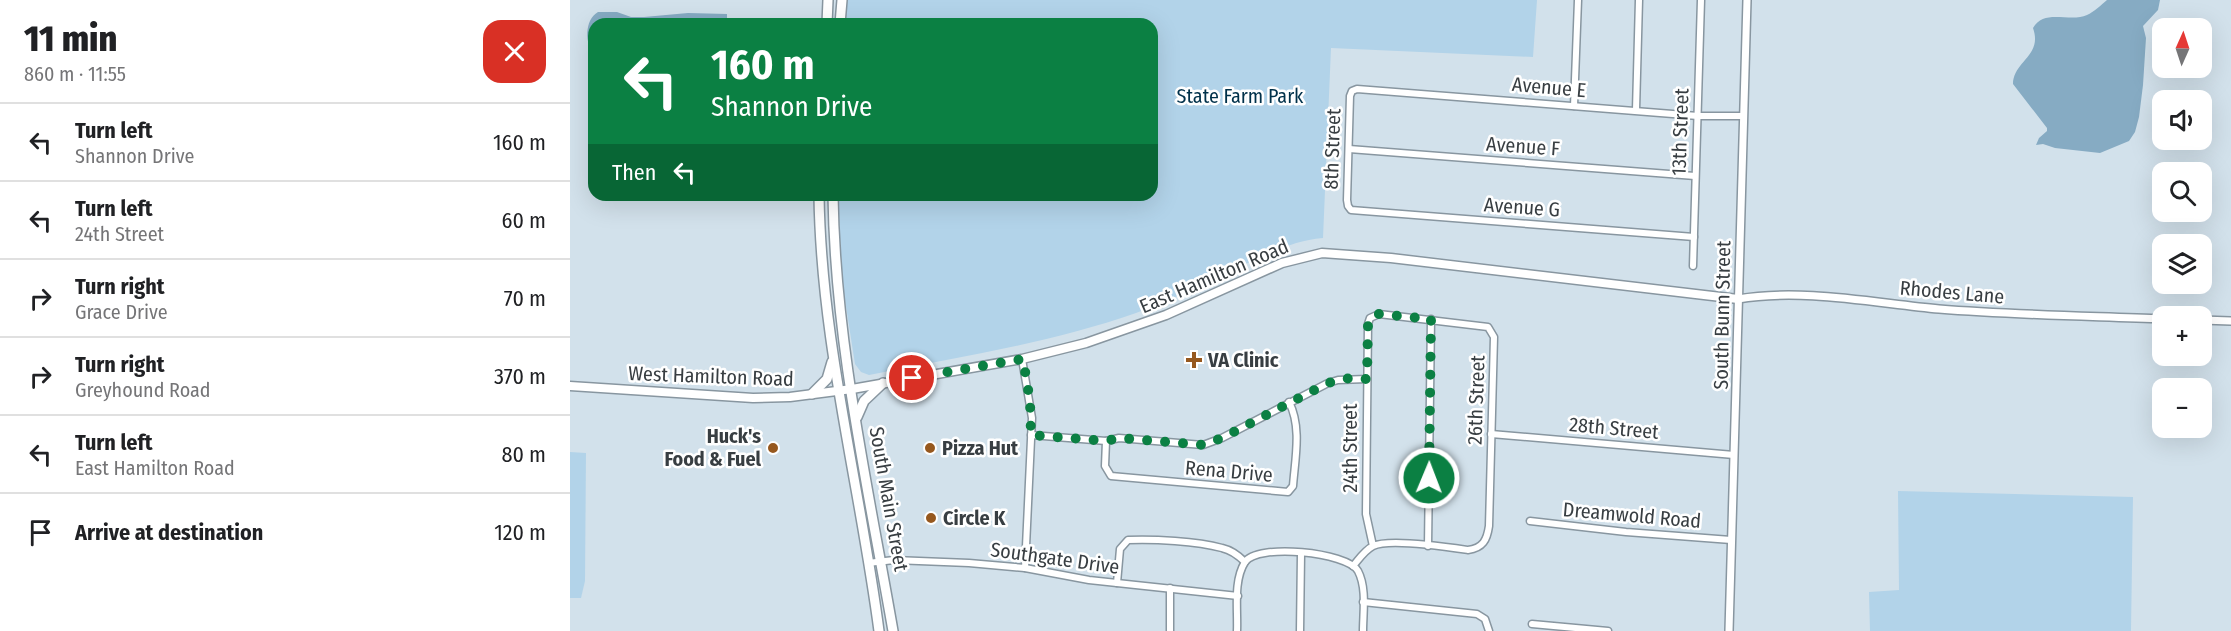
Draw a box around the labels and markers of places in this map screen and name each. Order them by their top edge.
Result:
place label: VA Clinic [1207,348,1279,372]
marker: VA Clinic [1185,351,1203,369]
pin [886,352,937,403]
place label: Huck's Food & Fuel [664,424,762,471]
place label: Pizza Hut [942,436,1019,460]
marker: Huck's Food & Fuel [766,441,780,455]
marker: Pizza Hut [923,441,937,455]
place label: Circle K [943,506,1006,530]
marker: Circle K [924,511,938,525]

